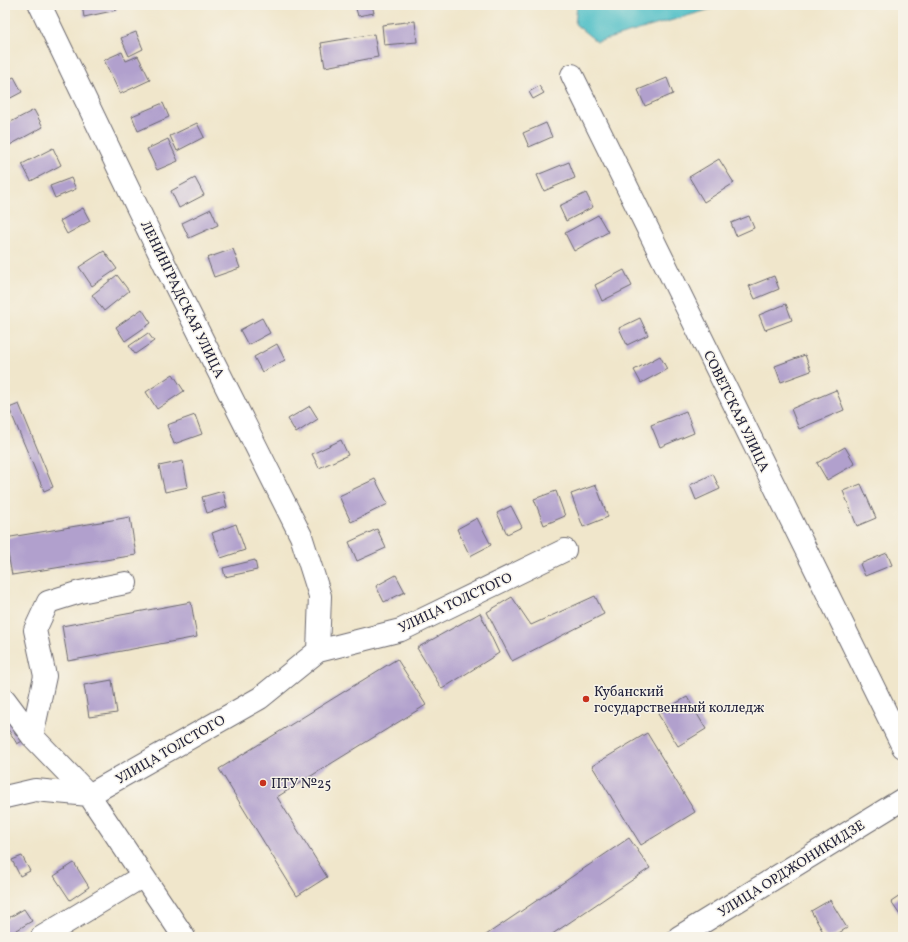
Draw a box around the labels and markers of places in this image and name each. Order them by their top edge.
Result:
place label: Кубанский государственный колледж [594,683,764,718]
marker: Кубанский государственный колледж [581,694,591,704]
place label: ПТУ №25 [271,775,331,794]
marker: ПТУ №25 [258,778,268,788]

